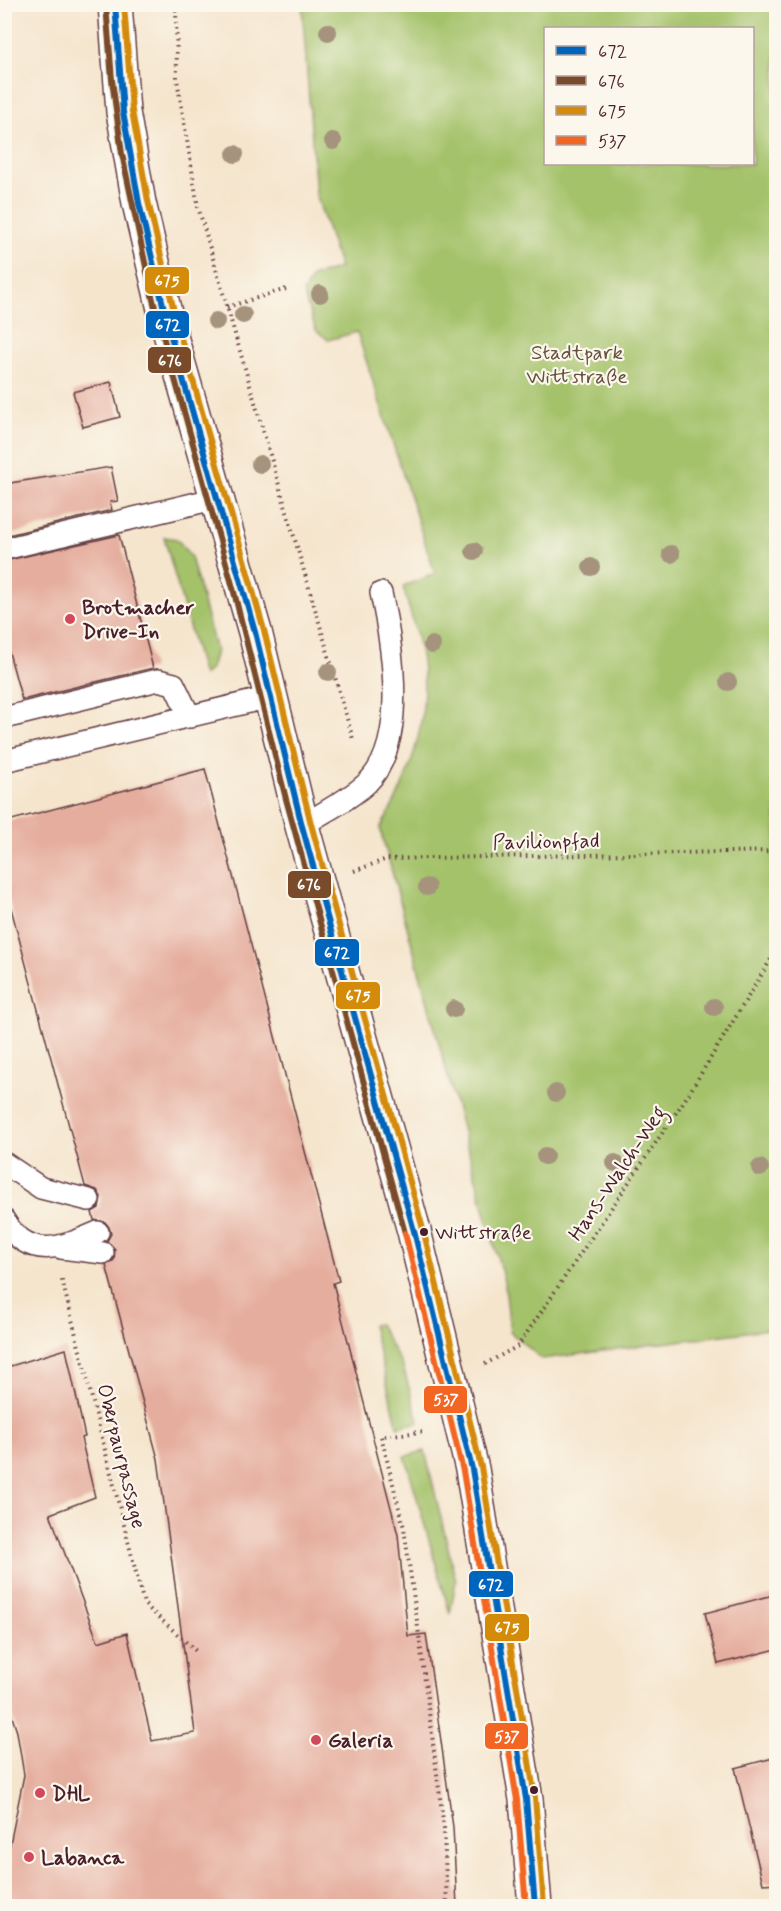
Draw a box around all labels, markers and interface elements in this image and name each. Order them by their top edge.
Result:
legend [544,27,754,165]
text: 672 [598,40,627,64]
text: 676 [598,70,625,94]
text: 675 [598,100,626,124]
text: 537 [598,130,626,154]
line badge: 675 [144,266,190,295]
text: 675 [154,271,180,292]
line badge: 672 [145,310,190,339]
text: 672 [155,315,181,336]
park label: Stadtpark Wittstraße [526,339,628,391]
line badge: 676 [147,346,192,374]
text: 676 [158,351,182,372]
place label: Brotmacher Drive-In [82,594,194,646]
marker: Brotmacher Drive-In [63,612,77,626]
street label: Pavilionpfad [492,827,600,857]
line badge: 676 [287,870,332,899]
text: 676 [297,875,321,896]
line badge: 672 [314,938,360,967]
text: 672 [324,943,350,964]
line badge: 675 [335,981,381,1010]
text: 675 [345,986,371,1007]
street label: Hans-Walch-Weg [562,1101,675,1248]
place label: Wittstraße [435,1220,532,1247]
marker: Wittstraße [418,1226,430,1238]
street label: Oberpaurpassage [90,1381,153,1532]
line badge: 537 [423,1385,468,1414]
text: 537 [433,1390,459,1411]
line badge: 672 [468,1570,514,1598]
text: 672 [478,1575,504,1596]
line badge: 675 [484,1613,530,1642]
text: 675 [494,1618,520,1639]
line badge: 537 [484,1722,529,1750]
place label: Galeria [328,1727,394,1755]
text: 537 [494,1727,520,1748]
marker: Galeria [309,1733,323,1747]
place label: DHL [52,1780,91,1808]
unlabelled marker [528,1784,540,1796]
marker: DHL [33,1786,47,1800]
place label: Labanca [41,1844,125,1872]
marker: Labanca [22,1850,36,1864]

